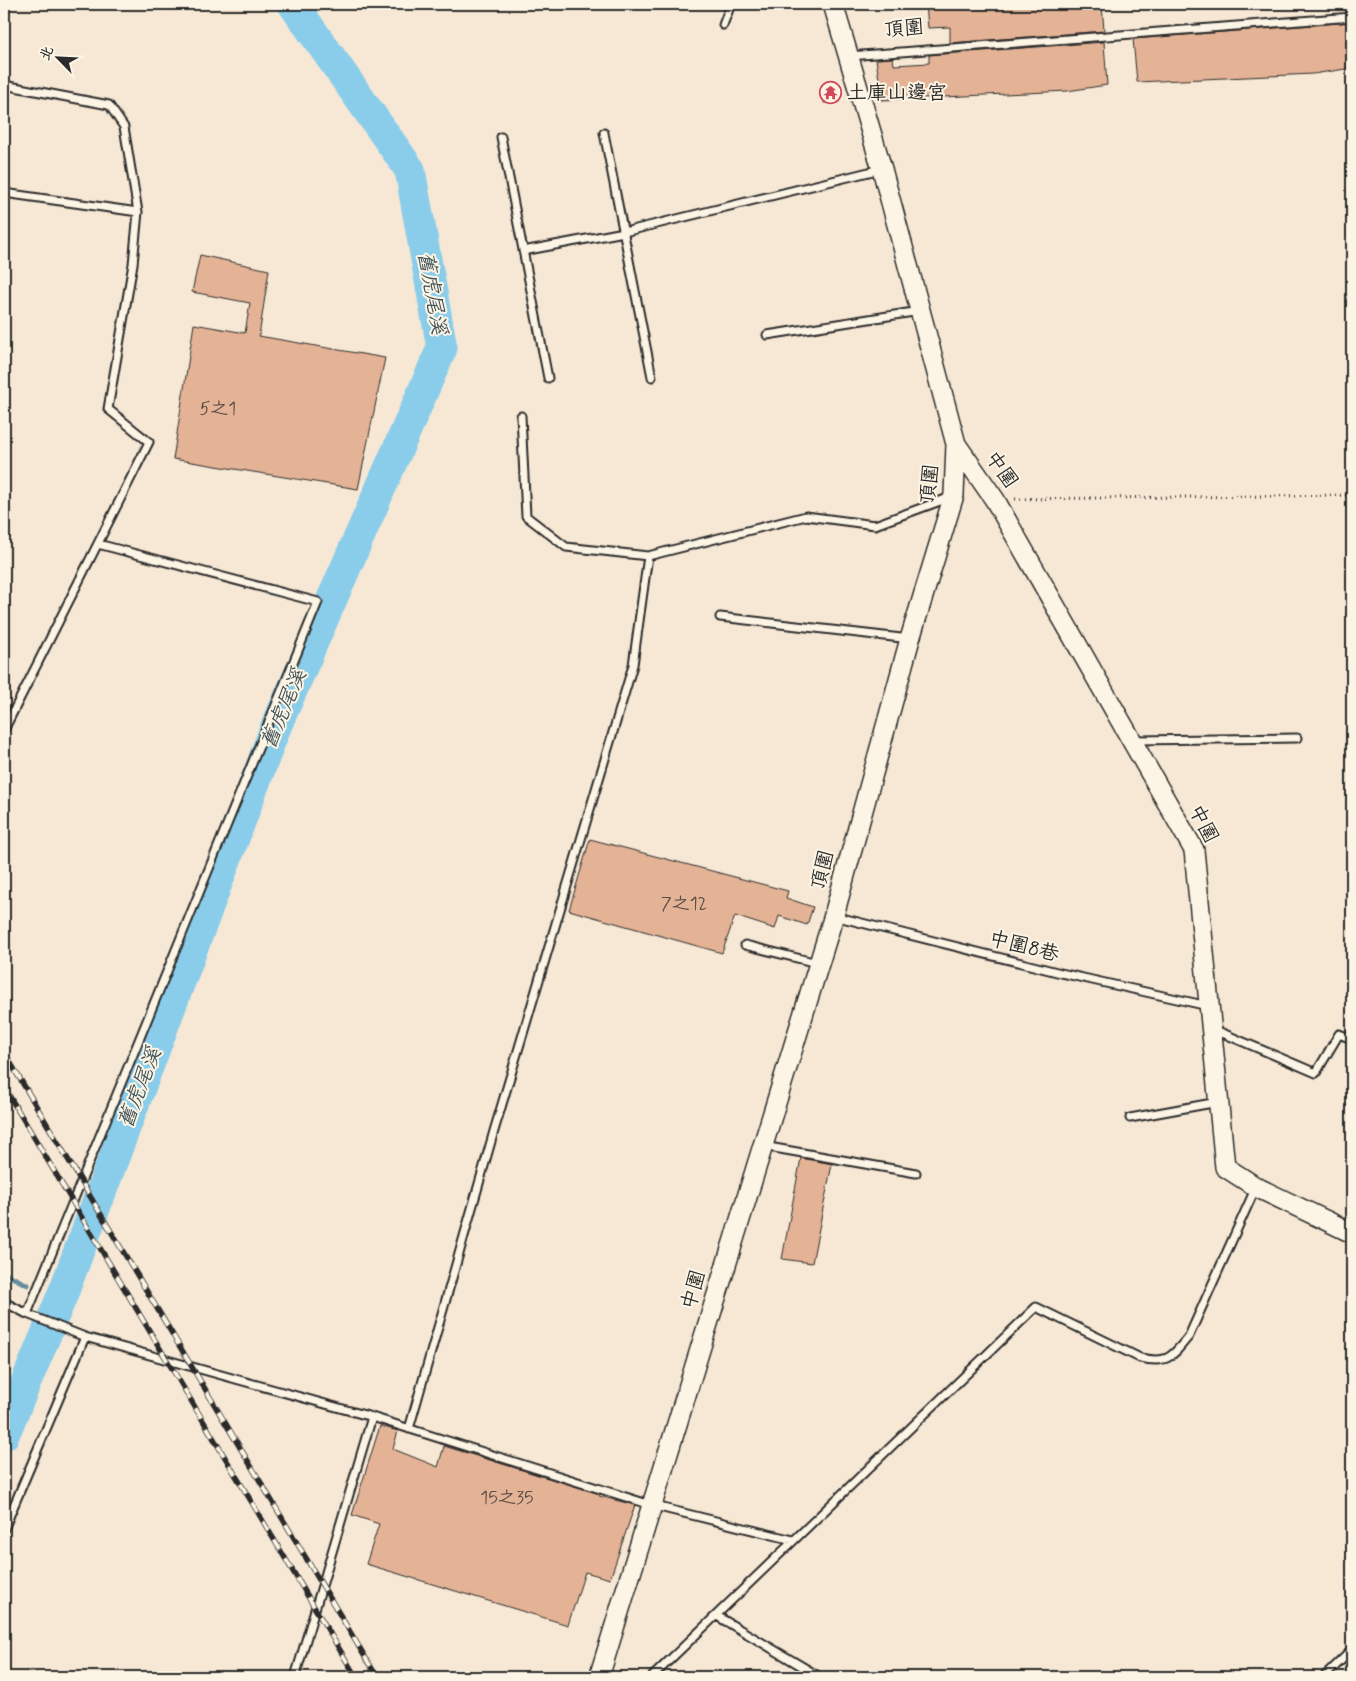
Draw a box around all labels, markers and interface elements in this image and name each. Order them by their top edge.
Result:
street label: 頂圍 [883,14,925,44]
north arrow [32,32,82,82]
text: 北 [36,43,58,63]
place label: 土庫山邊宮 [847,80,947,107]
temple icon: 土庫山邊宮 [819,81,843,105]
water label: 舊虎尾溪 [411,249,453,338]
house number: 5之1 [200,397,236,421]
street label: 中圍 [979,446,1023,494]
street label: 頂圍 [914,463,946,505]
water label: 舊虎尾溪 [255,664,314,753]
street label: 中圍 [1182,800,1224,848]
street label: 頂圍 [805,847,841,893]
house number: 7之12 [661,892,707,916]
street label: 中圍8巷 [986,925,1063,969]
water label: 舊虎尾溪 [112,1043,168,1132]
street label: 中圍 [675,1267,713,1313]
house number: 15之35 [480,1486,534,1510]

